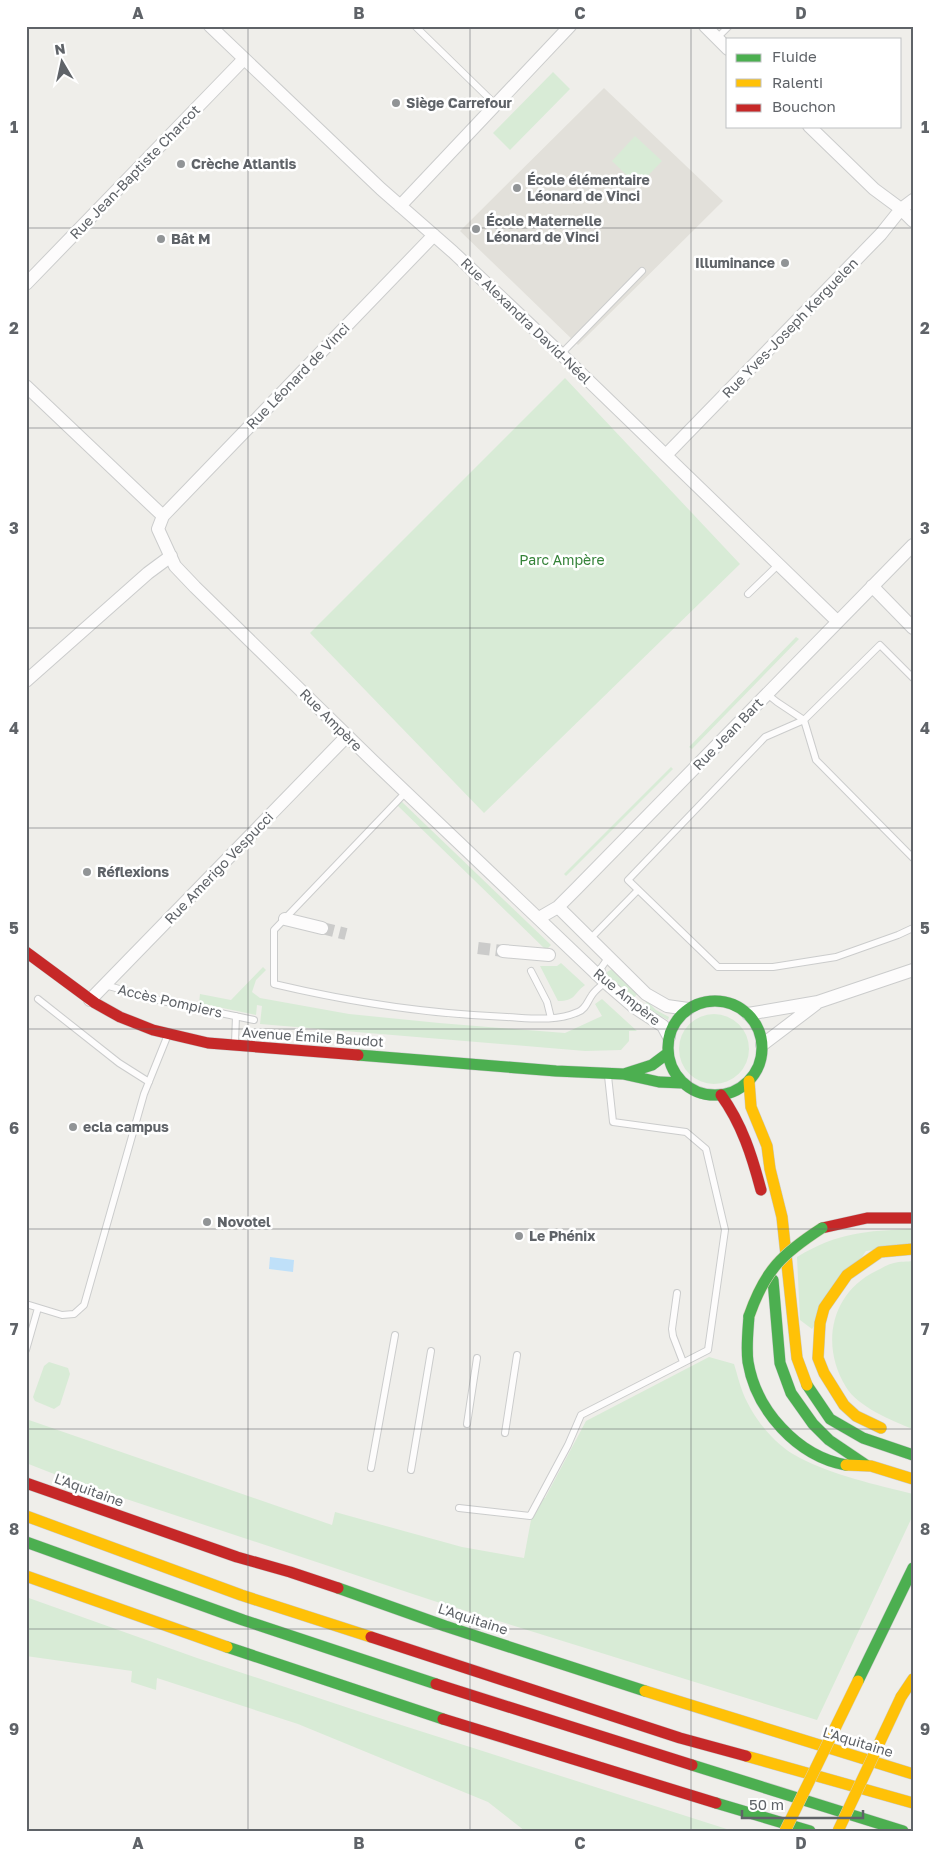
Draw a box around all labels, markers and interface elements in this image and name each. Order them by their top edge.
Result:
text: A [132,3,144,23]
text: B [353,3,365,23]
text: C [574,3,586,23]
text: D [795,3,807,23]
north arrow [38,38,88,88]
legend [726,38,902,128]
text: N [53,39,66,58]
text: Fluide [772,47,817,65]
text: Ralenti [772,73,823,91]
place label: Siège Carrefour [406,94,513,111]
marker: Siège Carrefour [390,97,402,109]
text: Bouchon [772,97,836,115]
street label: Rue Jean-Baptiste Charcot [66,101,203,242]
text: 1 [10,117,18,137]
text: 1 [921,117,929,137]
place label: Crèche Atlantis [191,155,297,172]
marker: Crèche Atlantis [175,158,187,170]
place label: École élémentaire Léonard de Vinci [527,171,650,204]
marker: École élémentaire Léonard de Vinci [511,182,523,194]
place label: École Maternelle Léonard de Vinci [486,212,602,245]
marker: École Maternelle Léonard de Vinci [470,223,482,235]
place label: Bât M [171,230,211,247]
marker: Bât M [155,233,167,245]
street label: Rue Alexandra David-Néel [458,254,595,387]
place label: Illuminance [695,254,775,271]
street label: Rue Yves-Joseph Kerguelen [718,254,861,401]
marker: Illuminance [779,257,791,269]
text: 2 [9,318,19,338]
text: 2 [920,318,930,338]
street label: Rue Léonard de Vinci [243,319,353,432]
text: 3 [9,518,19,538]
text: 3 [920,518,930,538]
park label: Parc Ampère [519,551,605,568]
street label: Rue Ampère [297,685,366,754]
street label: Rue Jean Bart [689,694,766,773]
text: 4 [9,718,19,738]
text: 4 [920,718,930,738]
street label: Rue Amerigo Vespucci [161,808,277,927]
place label: Réflexions [97,863,169,880]
marker: Réflexions [81,866,93,878]
text: 5 [9,918,19,938]
text: 5 [920,918,930,938]
street label: Rue Ampère [590,964,664,1029]
street label: Accès Pompiers [116,980,224,1021]
street label: Avenue Émile Baudot [242,1023,384,1050]
text: 6 [9,1118,19,1138]
place label: ecla campus [83,1118,169,1135]
text: 6 [920,1118,930,1138]
marker: ecla campus [67,1121,79,1133]
place label: Novotel [217,1213,271,1230]
marker: Novotel [201,1216,213,1228]
place label: Le Phénix [529,1227,595,1244]
marker: Le Phénix [513,1230,525,1242]
text: 7 [10,1319,19,1339]
text: 7 [921,1319,930,1339]
street label: L'Aquitaine [52,1469,126,1510]
text: 8 [9,1519,19,1539]
text: 8 [920,1519,930,1539]
street label: L'Aquitaine [436,1599,510,1638]
text: 9 [9,1719,19,1739]
text: 9 [920,1719,930,1739]
street label: L'Aquitaine [821,1723,895,1760]
scale bar [742,1787,863,1819]
text: 50 m [749,1795,784,1813]
text: A [132,1833,144,1853]
text: B [353,1833,365,1853]
text: C [574,1833,586,1853]
text: D [795,1833,807,1853]

